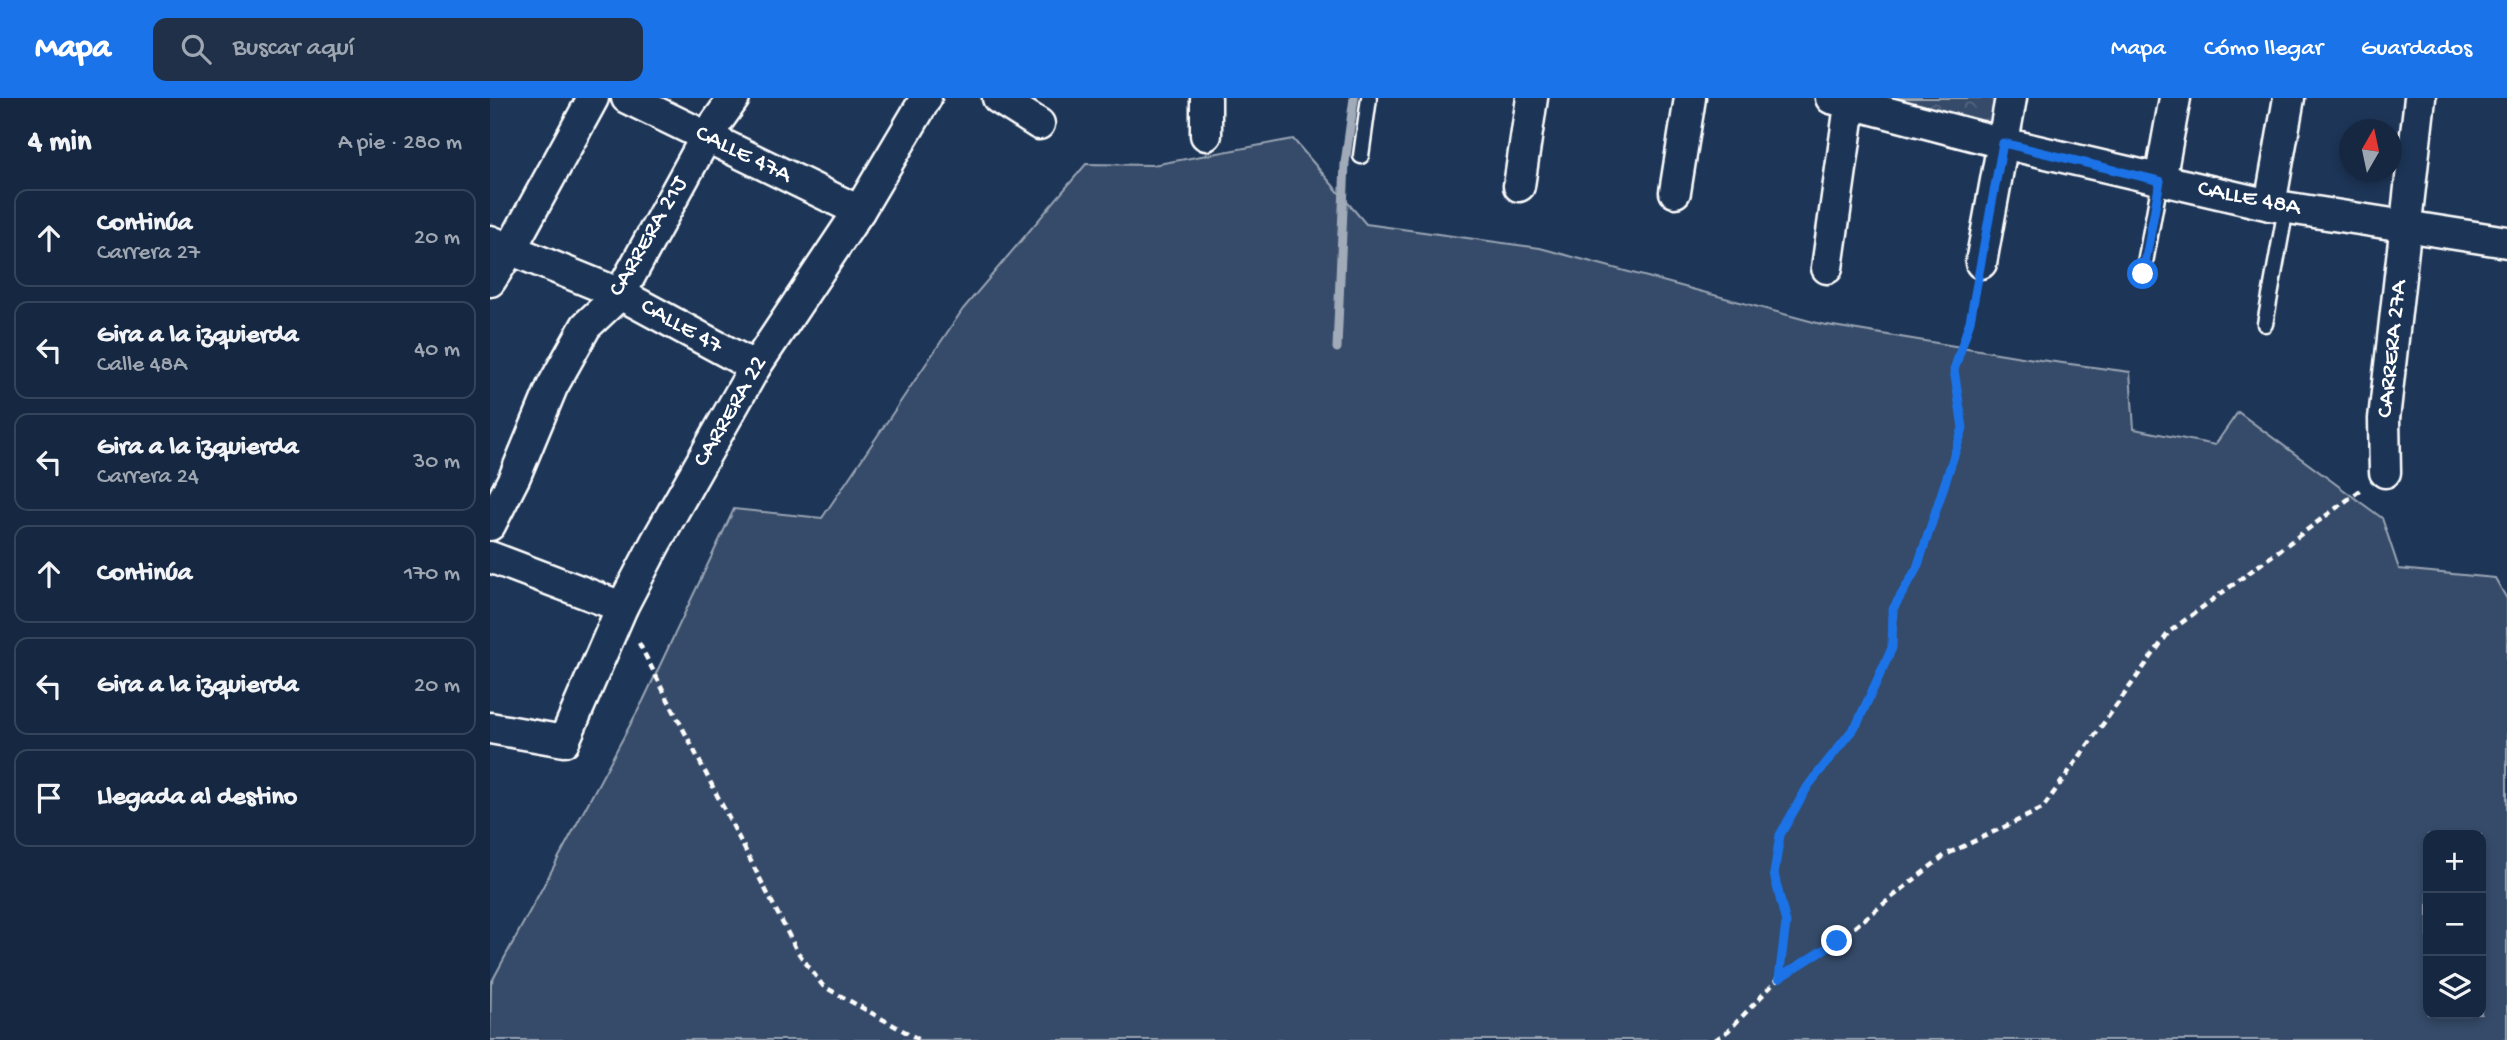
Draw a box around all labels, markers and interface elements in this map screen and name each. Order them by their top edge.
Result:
search box [153,18,643,81]
text: Mapa [35,30,111,68]
icon: search [177,30,215,68]
text: Buscar aquí [233,34,354,65]
text: Mapa [2111,35,2166,64]
text: Cómo llegar [2204,35,2323,64]
text: Guardados [2361,35,2472,64]
street label: CALLE 47A [690,119,797,191]
north arrow [2339,119,2402,182]
text: 4 min [28,126,91,161]
text: A pie · 280 m [338,130,462,157]
street label: CARRERA 21J [603,171,696,302]
street label: CALLE 48A [2195,175,2305,224]
text: Continúa [97,209,192,240]
icon: ahead [30,219,68,257]
text: 20 m [414,225,460,252]
text: Carrera 27 [97,240,200,267]
route start [2127,258,2158,289]
street label: CARRERA 27A [2371,277,2415,419]
street label: CALLE 47 [635,293,727,362]
text: Gira a la izquierda [97,321,299,352]
icon: left [30,331,68,369]
text: 40 m [414,337,460,364]
street label: CARRERA 22 [688,351,774,473]
text: Calle 48A [97,352,187,379]
text: Gira a la izquierda [97,433,299,464]
icon: left [30,443,68,481]
text: 30 m [413,449,460,476]
text: Carrera 24 [97,464,199,491]
icon: ahead [30,555,68,593]
text: Continúa [97,559,192,590]
text: 170 m [404,561,460,588]
icon: left [30,667,68,705]
text: Gira a la izquierda [97,671,299,702]
text: 20 m [414,673,460,700]
icon: arrive [30,779,68,817]
text: Llegada al destino [97,783,297,814]
map controls [2423,830,2486,1019]
button: + [2423,830,2486,893]
button: − [2423,893,2486,956]
route end [1821,925,1852,956]
button: layers [2423,956,2486,1019]

